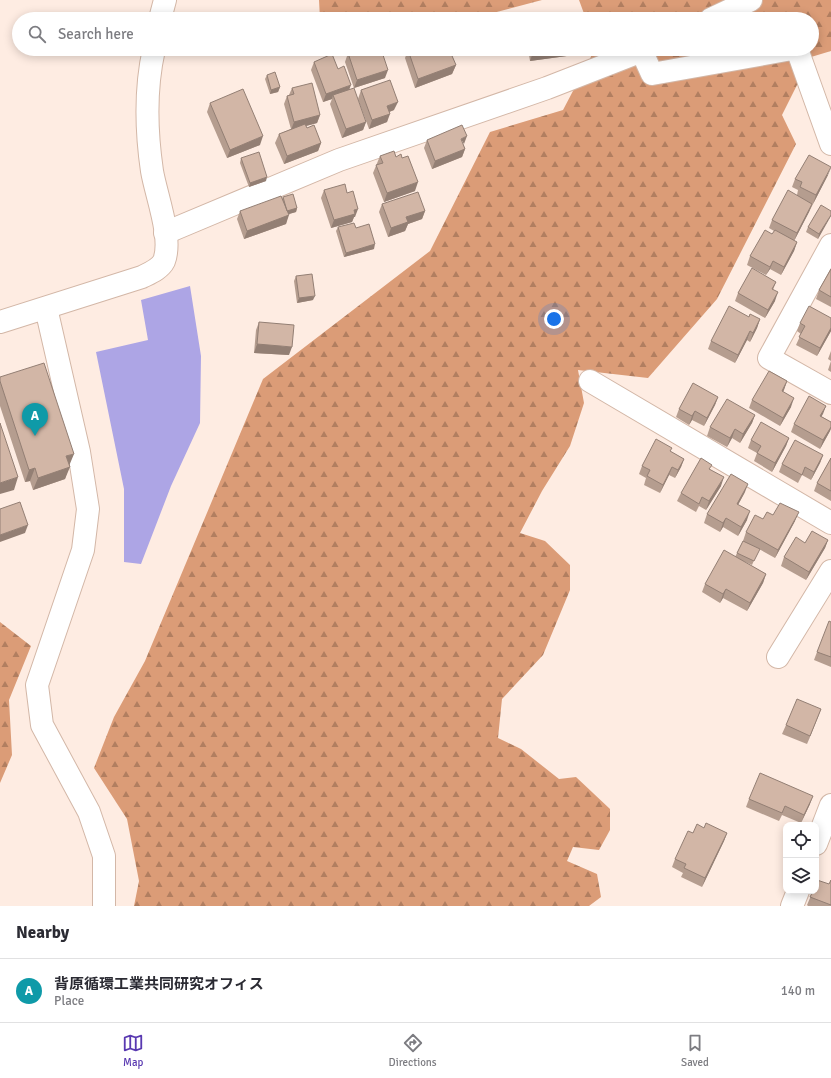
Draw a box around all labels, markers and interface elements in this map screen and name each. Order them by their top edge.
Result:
search box [12,12,819,56]
icon: search [26,23,48,45]
text: Search here [58,25,134,43]
your location [544,309,564,329]
pin: A [22,403,48,436]
map controls [783,822,819,894]
button: locate [783,822,819,858]
button: layers [783,858,819,894]
text: Nearby [16,922,69,943]
text: 背原循環工業共同研究オフィス [54,975,264,993]
text: A [25,983,33,999]
text: 140 m [781,983,815,999]
text: Place [54,993,84,1009]
tab: Map [122,1032,144,1069]
tab: Directions [389,1032,437,1069]
tab: Saved [681,1032,709,1069]

